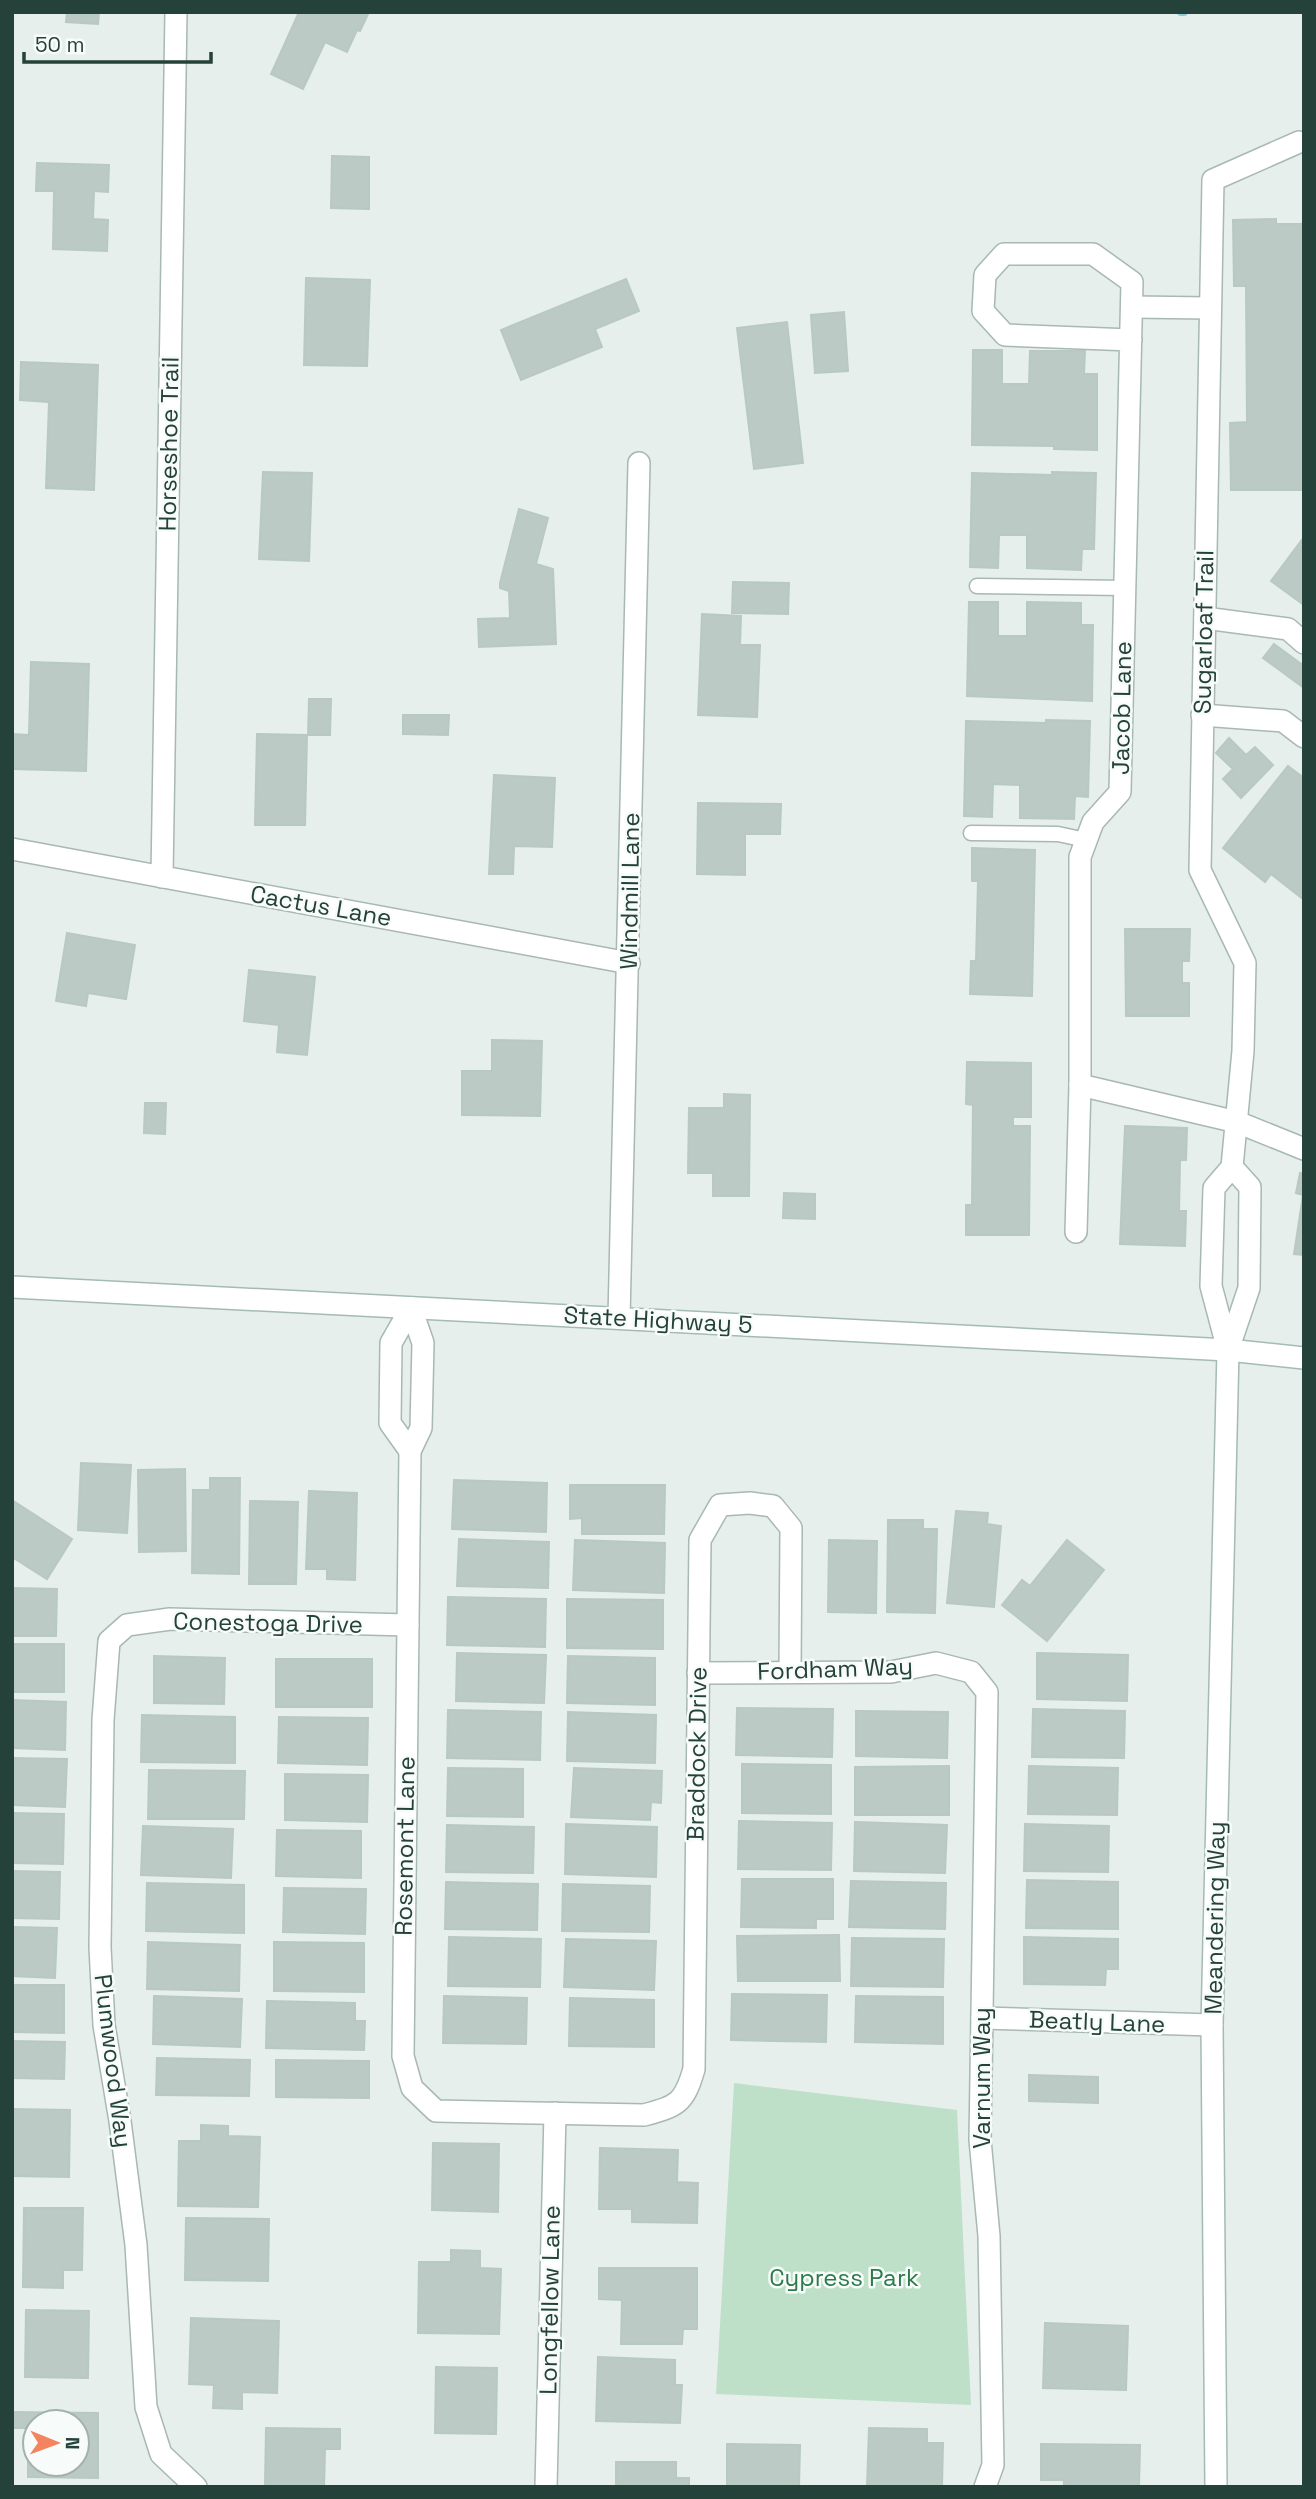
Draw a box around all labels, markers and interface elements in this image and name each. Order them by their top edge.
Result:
scale bar [24,21,212,65]
text: 50 m [35,31,85,58]
street label: Horseshoe Trail [151,356,186,532]
street label: Sugarloaf Trail [1187,550,1220,714]
street label: Jacob Lane [1105,641,1138,775]
street label: Windmill Lane [613,812,646,970]
street label: Cactus Lane [248,878,394,933]
street label: State Highway 5 [563,1299,753,1340]
street label: Conestoga Drive [173,1605,363,1640]
street label: Fordham Way [757,1650,913,1687]
street label: Braddock Drive [679,1666,714,1842]
street label: Rosemont Lane [387,1756,422,1936]
street label: Meandering Way [1197,1821,1232,2015]
street label: Plumwood Way [87,1972,140,2149]
street label: Beatly Lane [1028,2004,1166,2039]
street label: Varnum Way [966,2007,997,2149]
street label: Longfellow Lane [532,2205,567,2395]
park label: Cypress Park [769,2262,919,2293]
north arrow [21,2408,91,2478]
text: N [60,2437,85,2450]

